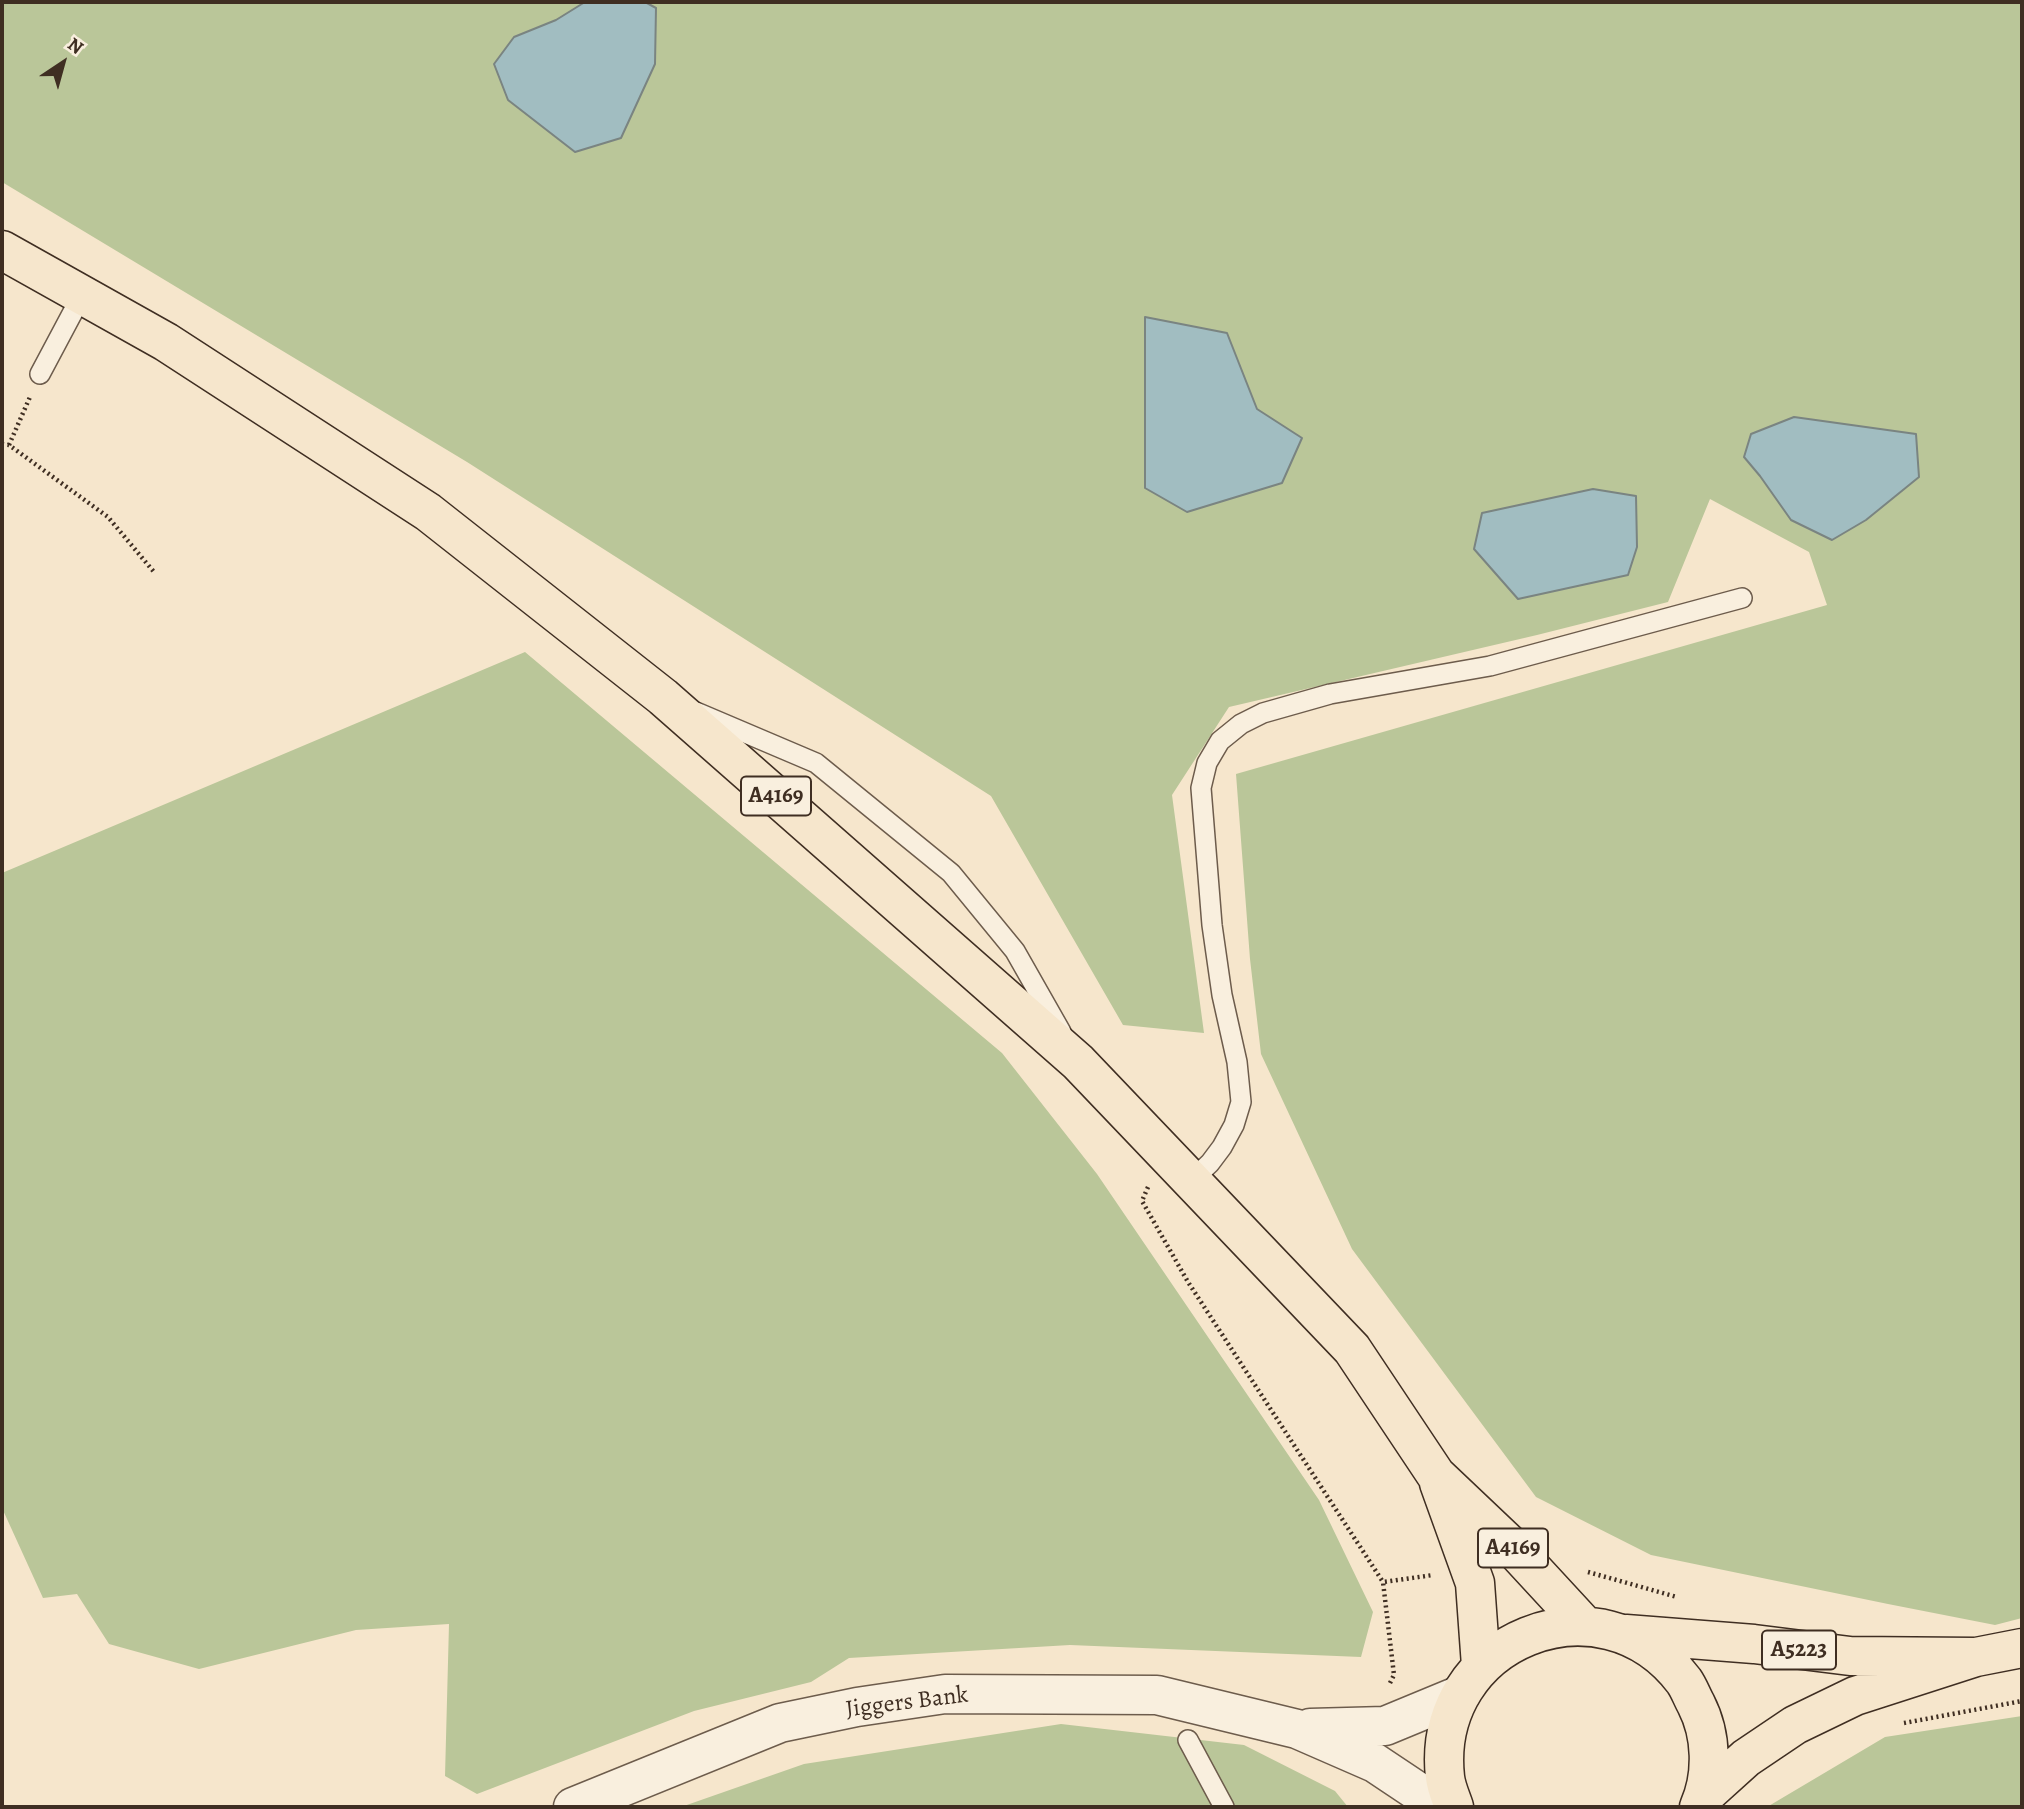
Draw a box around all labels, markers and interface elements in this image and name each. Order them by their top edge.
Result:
north arrow [28,28,98,98]
text: N [62,31,89,61]
road number: A4169 [741,776,811,816]
road number: A4169 [1478,1528,1548,1568]
road number: A5223 [1762,1630,1836,1670]
street label: Jiggers Bank [844,1681,970,1725]

